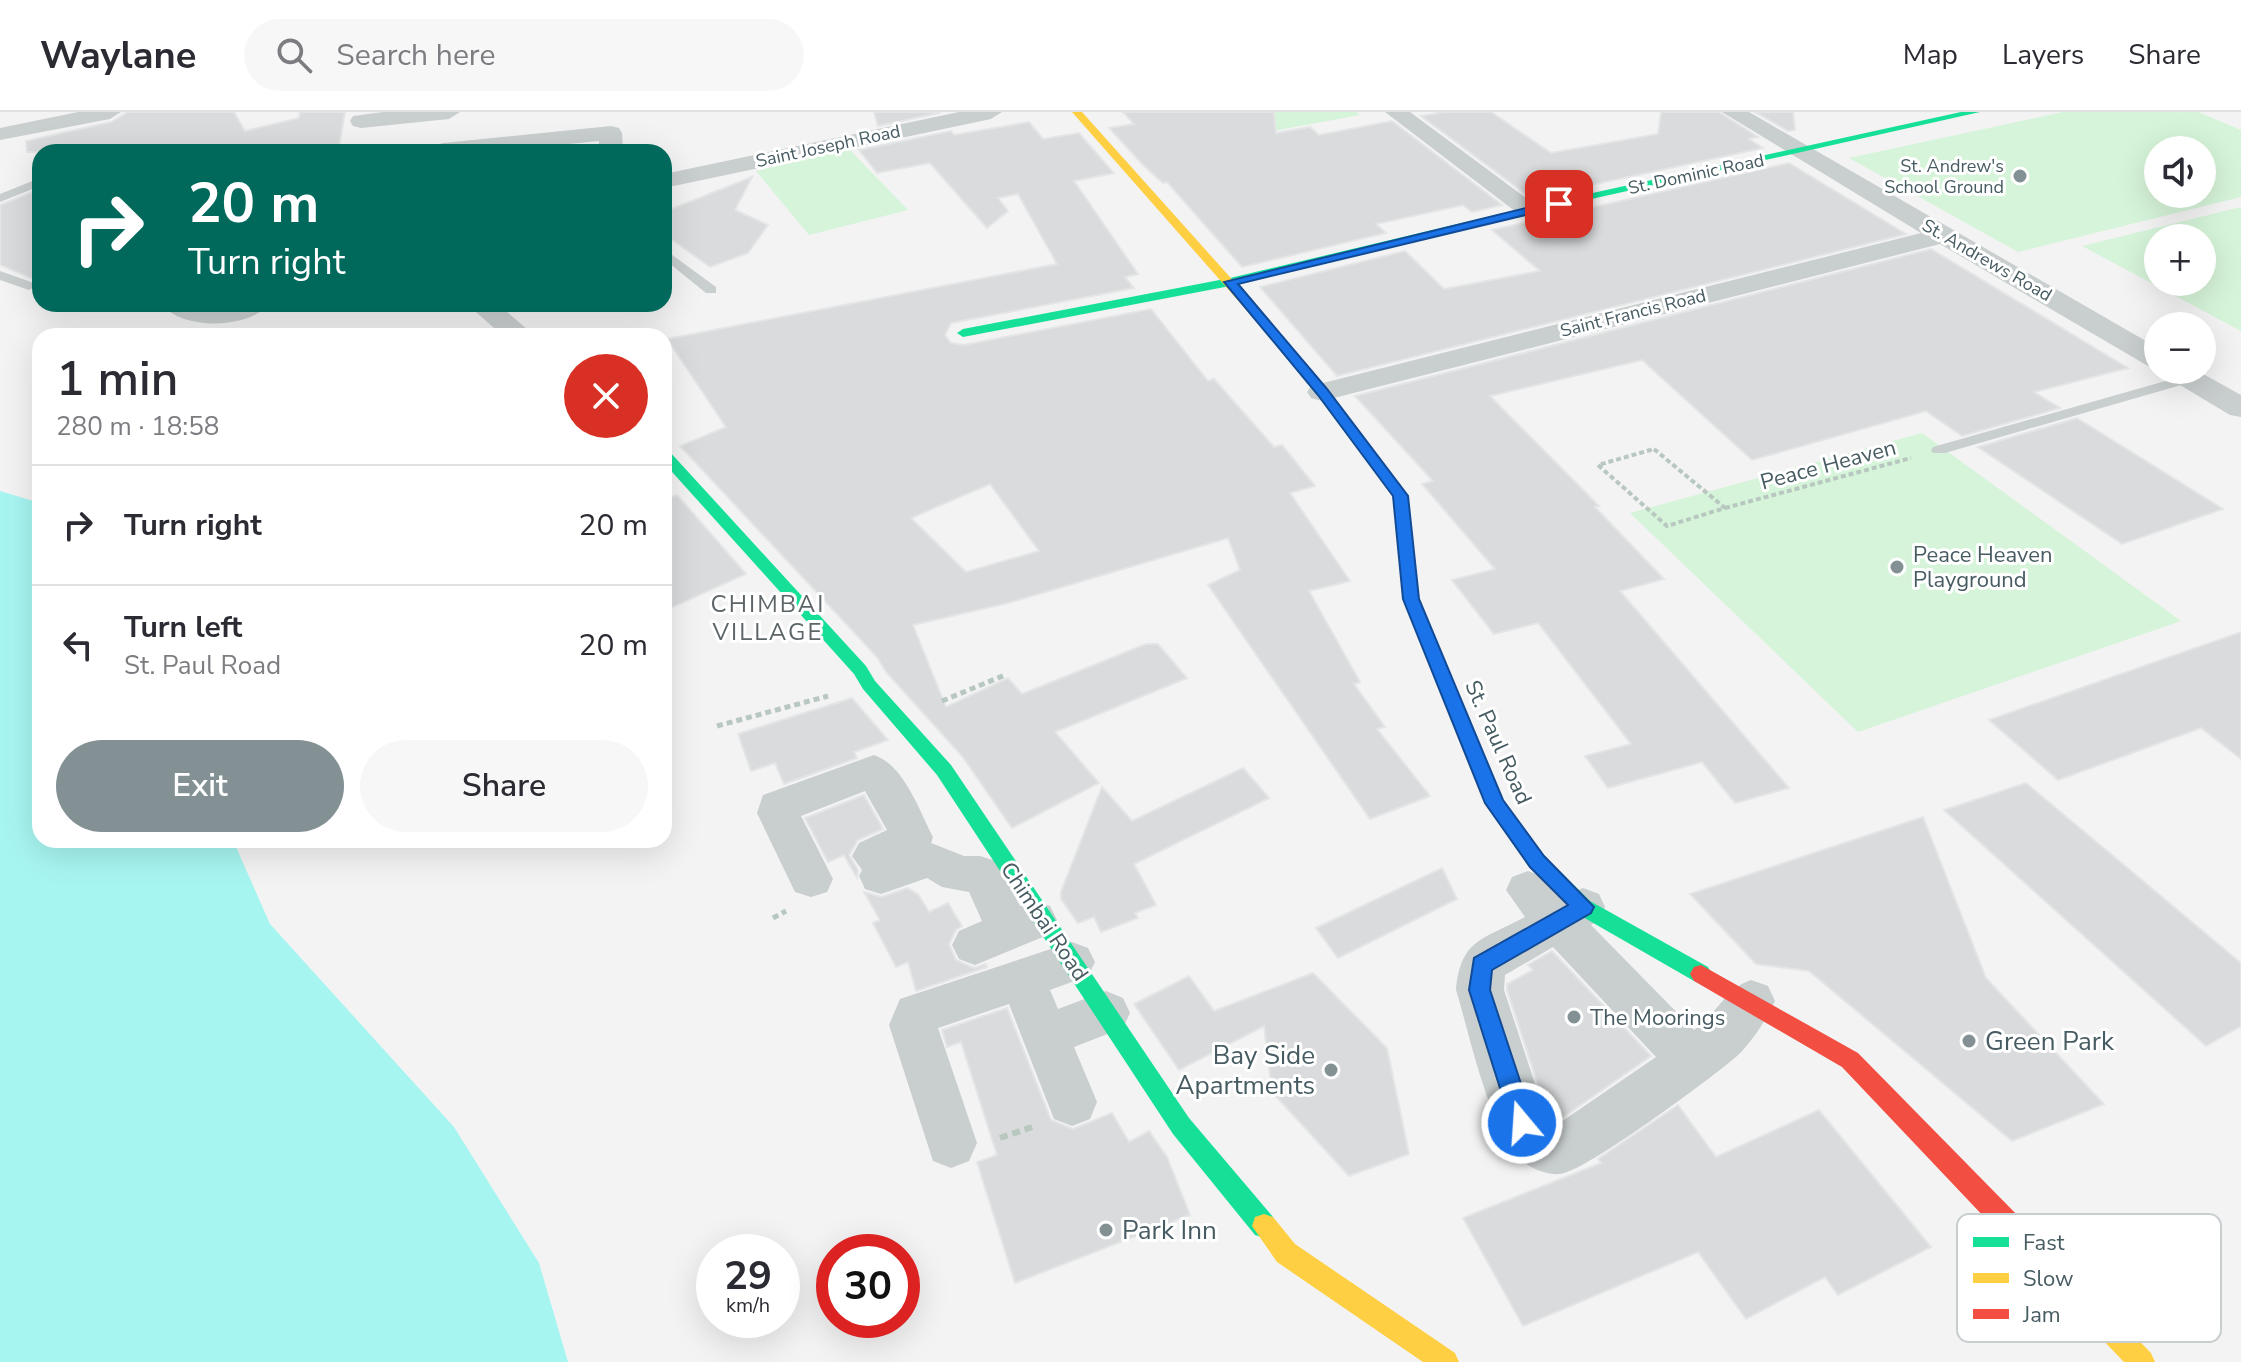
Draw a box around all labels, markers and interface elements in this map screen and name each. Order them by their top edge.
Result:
search box [244,19,804,91]
text: Waylane [40,30,196,81]
icon: search [272,33,316,77]
text: Search here [336,35,495,76]
text: Map [1903,36,1958,74]
text: Layers [2002,36,2084,74]
text: Share [2128,36,2201,74]
street label: Saint Joseph Road [753,119,903,173]
map controls [2144,136,2216,384]
button: sound [2144,136,2216,208]
street label: St. Dominic Road [1626,148,1766,200]
place label: St. Andrew's School Ground [1884,154,2004,199]
text: 20 m [188,165,319,242]
marker: St. Andrew's School Ground [2011,167,2029,185]
pin [1525,170,1593,238]
icon: right [56,176,160,280]
icon: arrive [1537,182,1581,226]
street label: St. Andrews Road [1918,213,2056,307]
button: + [2144,224,2216,296]
text: Turn right [188,238,345,287]
street label: Saint Francis Road [1558,283,1708,343]
button: − [2144,312,2216,384]
text: 1 min [56,346,178,412]
button: close [564,354,648,438]
text: 280 m · 18:58 [56,409,219,444]
street label: Peace Heaven [1757,432,1900,498]
icon: right [56,503,100,547]
text: Turn right [124,505,262,546]
text: 20 m [579,505,648,546]
place label: Peace Heaven Playground [1913,540,2053,595]
marker: Peace Heaven Playground [1888,558,1906,576]
district label: CHIMBAI VILLAGE [711,588,825,648]
text: Turn left [124,607,242,648]
icon: left [56,623,100,667]
text: 20 m [579,625,648,666]
text: St. Paul Road [124,648,281,683]
street label: St. Paul Road [1457,676,1539,809]
button: Exit [56,740,344,832]
button: Share [360,740,648,832]
street label: Chimbai Road [993,856,1095,987]
place label: The Moorings [1590,1003,1725,1033]
marker: The Moorings [1565,1008,1583,1026]
place label: Green Park [1985,1024,2115,1059]
marker: Green Park [1960,1032,1978,1050]
place label: Bay Side Apartments [1176,1038,1315,1103]
marker: Bay Side Apartments [1322,1061,1340,1079]
position arrow [1480,1081,1564,1165]
place label: Park Inn [1122,1213,1217,1248]
legend [1957,1214,2221,1342]
marker: Park Inn [1097,1221,1115,1239]
text: Fast [2023,1228,2065,1258]
speed limit sign: 30 [816,1234,920,1338]
text: 29 [724,1249,772,1303]
text: Slow [2023,1264,2074,1294]
text: km/h [726,1292,770,1319]
text: Jam [2022,1300,2061,1330]

